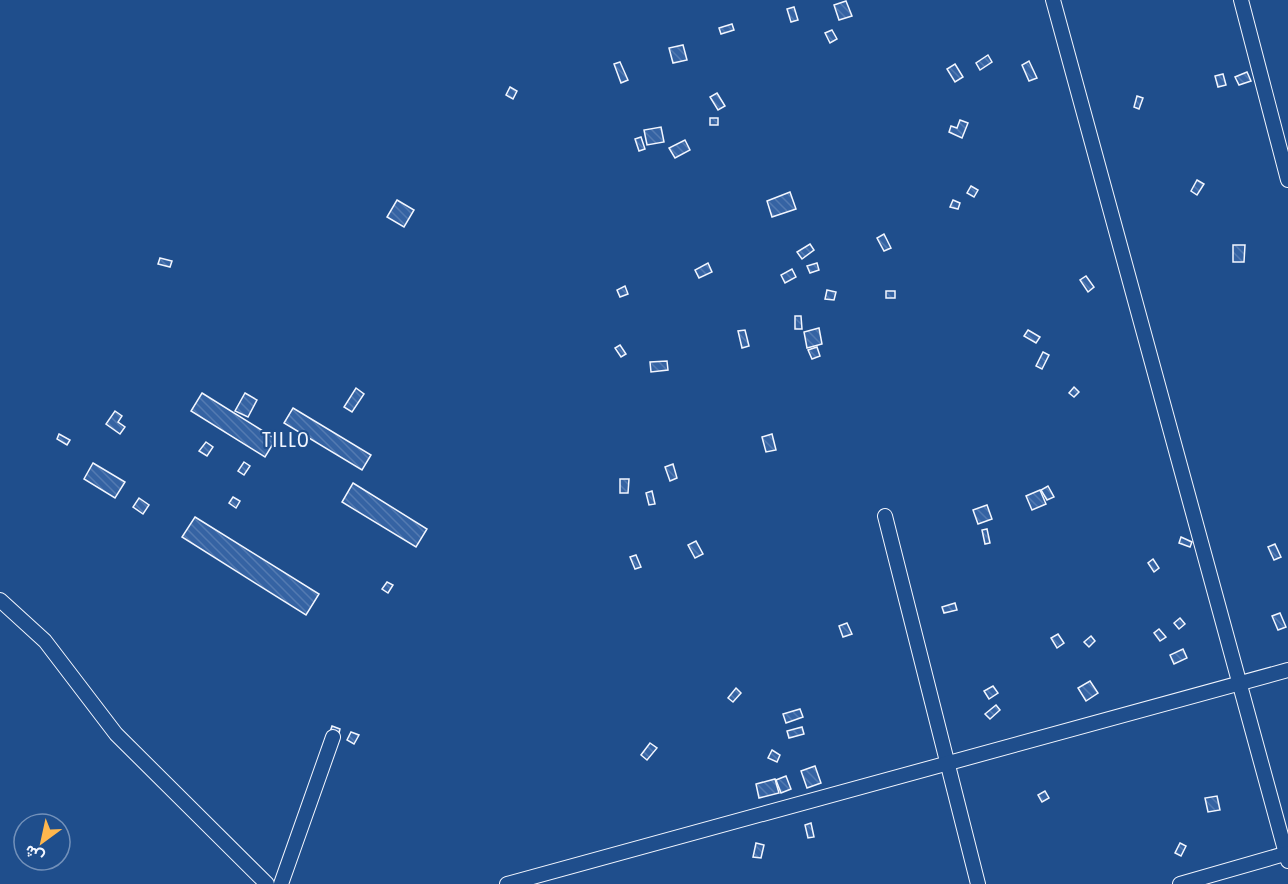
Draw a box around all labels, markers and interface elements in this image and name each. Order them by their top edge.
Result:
district label: TILLO [262,428,310,451]
north arrow [12,812,72,872]
text: ش [21,841,47,867]

